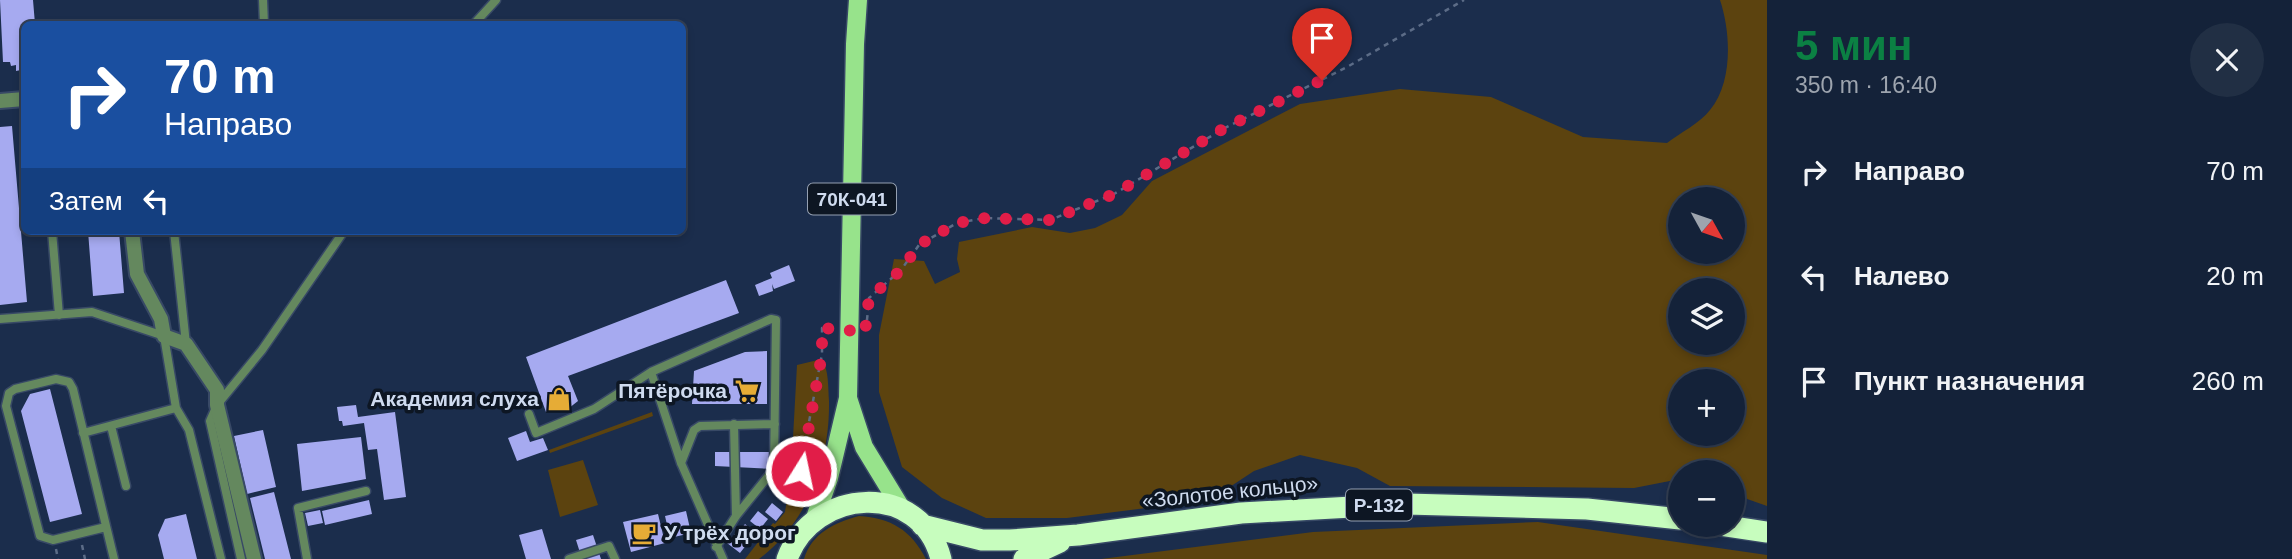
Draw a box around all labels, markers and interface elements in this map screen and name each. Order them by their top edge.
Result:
pin [1292,8,1352,80]
icon: arrive [1303,19,1341,57]
text: 5 мин [1795,22,1912,69]
button: close [2190,23,2264,97]
icon: right [49,49,140,140]
text: 70 m [164,49,276,103]
text: 350 m · 16:40 [1795,72,1937,98]
text: Направо [164,106,292,142]
icon: right [1795,153,1833,191]
text: Направо [1854,156,1965,186]
text: 70 m [2206,156,2264,186]
icon: left [137,182,175,220]
road number: 70К-041 [808,183,896,214]
text: Затем [49,186,123,216]
north arrow [1668,187,1745,264]
map controls [1668,187,1745,537]
icon: left [1795,258,1833,296]
text: Налево [1854,261,1949,291]
text: 20 m [2206,261,2264,291]
button: layers [1668,278,1745,355]
icon: arrive [1795,363,1833,401]
text: Пункт назначения [1854,366,2085,396]
text: 260 m [2192,366,2264,396]
button: + [1668,369,1745,446]
supermarket icon: Пятёрочка [733,377,761,405]
place label: Пятёрочка [618,379,727,402]
shop icon: Академия слуха [545,385,573,413]
place label: Академия слуха [370,387,539,410]
position arrow [764,434,838,508]
button: − [1668,460,1745,537]
street label: «Золотое кольцо» [1141,471,1319,512]
road number: Р-132 [1346,490,1412,520]
cafe icon: У трёх дорог [630,519,658,547]
place label: У трёх дорог [664,521,796,544]

